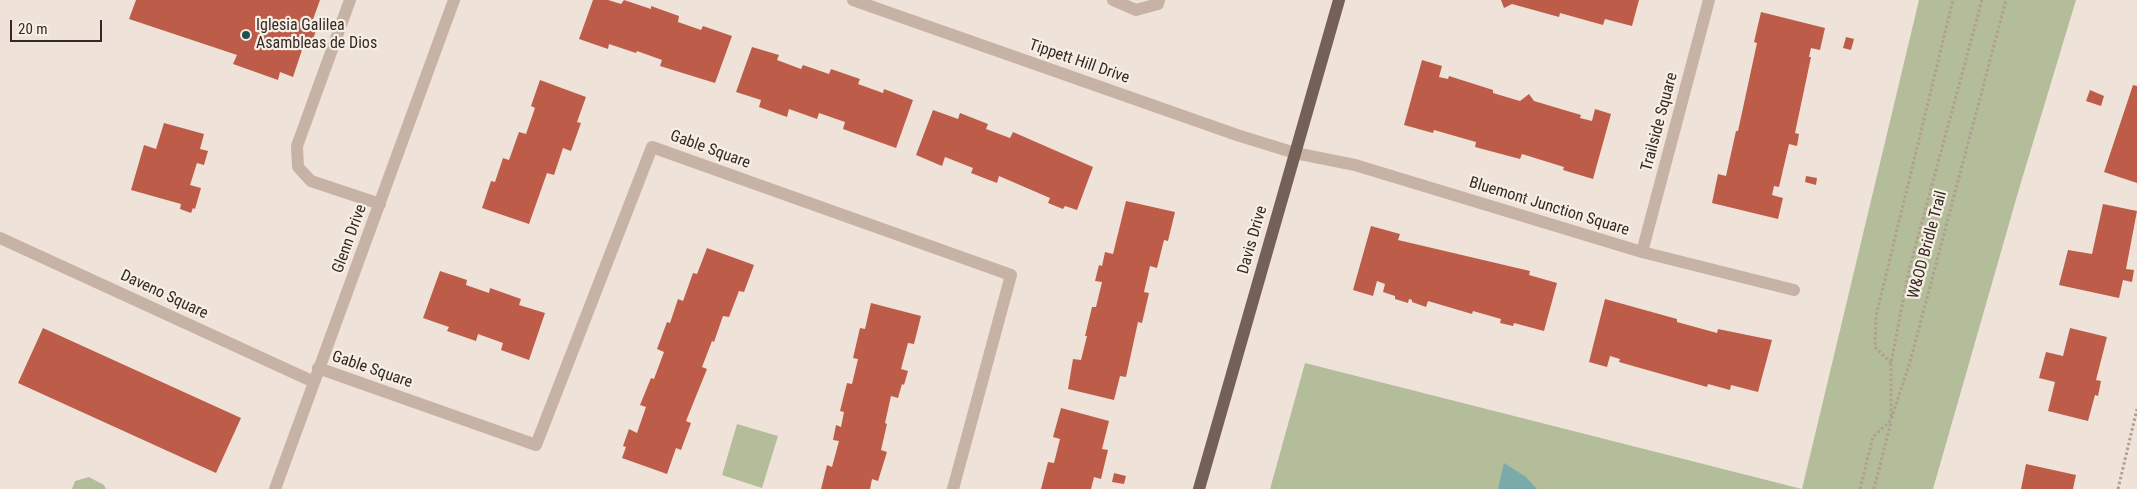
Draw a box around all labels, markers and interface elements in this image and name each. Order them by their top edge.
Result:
scale bar [12,10,105,42]
place label: Iglesia Galilea Asambleas de Dios [256,16,377,54]
text: 20 m [18,20,48,38]
marker: Iglesia Galilea Asambleas de Dios [240,29,252,41]
street label: Tippett Hill Drive [1026,36,1132,88]
street label: Trailside Square [1638,71,1682,173]
street label: Gable Square [667,127,753,173]
street label: Bluemont Junction Square [1467,174,1631,240]
street label: W&OD Bridle Trail [1904,189,1952,301]
street label: Glenn Drive [329,202,371,276]
street label: Davis Drive [1234,204,1272,276]
street label: Daveno Square [117,266,211,324]
street label: Gable Square [329,347,415,393]

